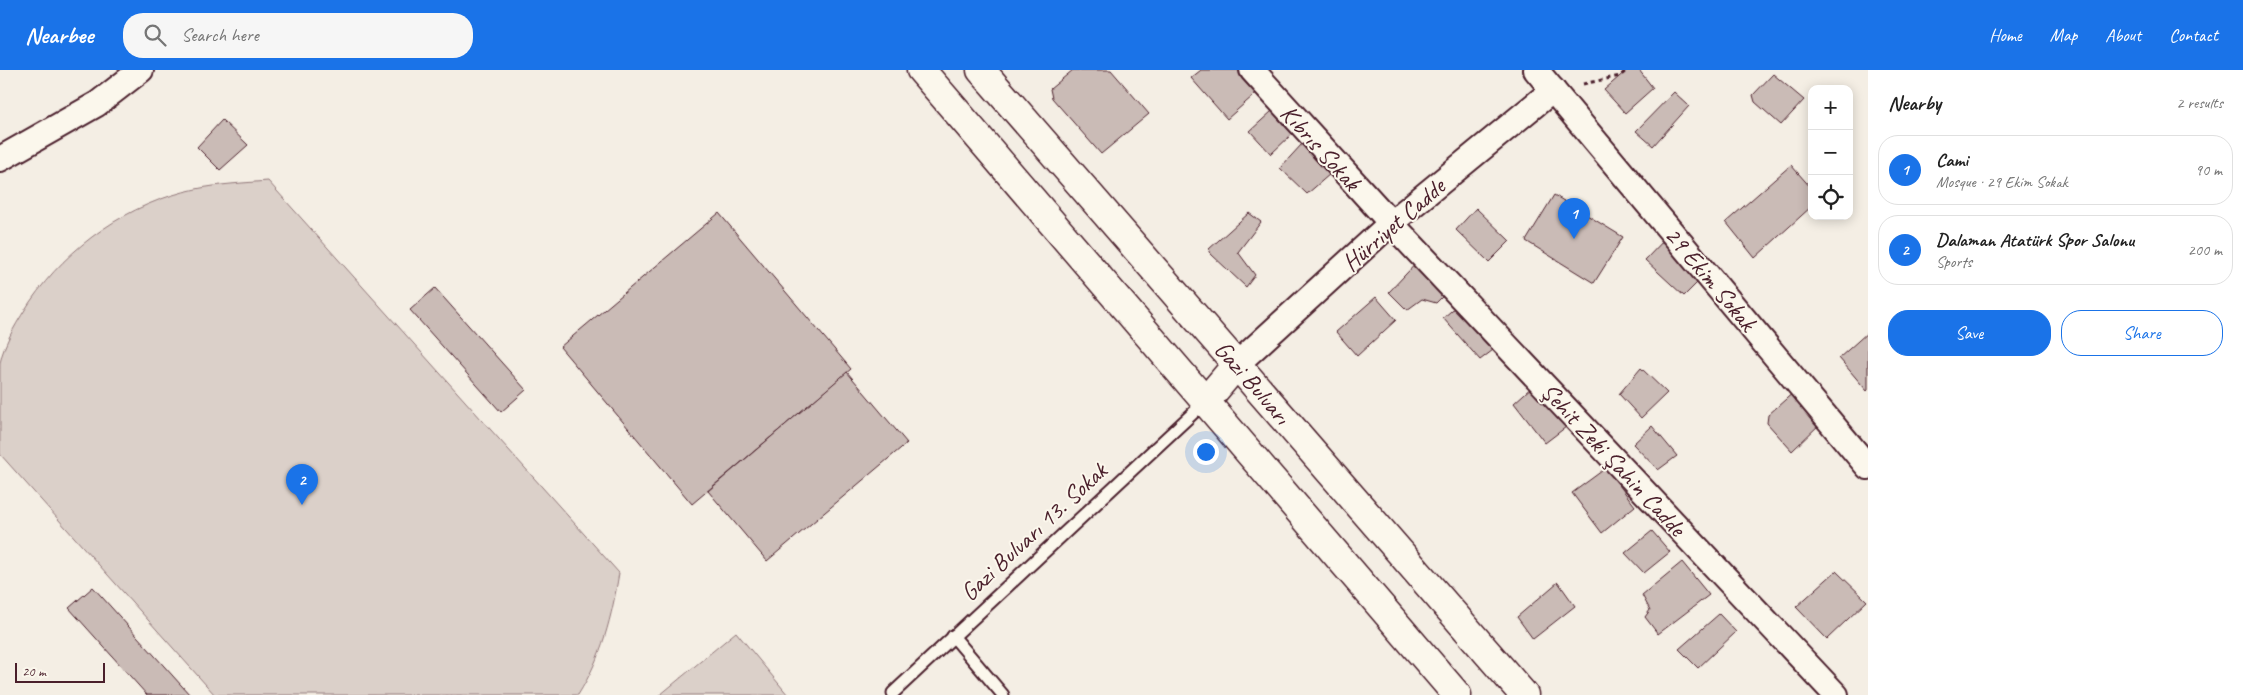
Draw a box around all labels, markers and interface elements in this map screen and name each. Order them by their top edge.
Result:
search box [123,13,473,58]
text: Nearbee [25,20,93,50]
icon: search [141,21,169,49]
text: Search here [181,23,259,47]
text: Home [1989,24,2022,46]
text: Map [2050,24,2077,46]
text: About [2105,24,2141,46]
text: Contact [2169,24,2218,46]
map controls [1808,85,1853,220]
button: + [1808,85,1853,130]
text: Nearby [1888,90,1941,116]
text: 2 results [2176,93,2223,113]
street label: Kıbrıs Sokak [1273,98,1369,199]
button: − [1808,130,1853,175]
text: Cami [1936,148,1968,172]
text: 1 [1901,160,1909,180]
text: 90 m [2195,160,2222,180]
street label: Hürriyet Cadde [1335,170,1453,278]
text: Mosque · 29 Ekim Sokak [1936,172,2068,192]
button: locate [1808,175,1853,220]
pin: 1 [1558,198,1590,239]
street label: 29 Ekim Sokak [1657,220,1764,339]
text: Dalaman Atatürk Spor Salonu [1936,228,2134,252]
text: 2 [1901,240,1909,260]
text: 200 m [2188,240,2222,260]
text: Sports [1936,252,1972,272]
button: Save [1888,310,2051,356]
button: Share [2061,310,2223,356]
street label: Gazi Bulvarı [1207,334,1298,432]
street label: Şehit Zeki Şahin Cadde [1534,376,1694,545]
your location [1193,439,1219,465]
street label: Gazi Bulvarı 13. Sokak [954,454,1115,608]
pin: 2 [286,464,318,505]
scale bar [15,660,105,683]
text: 20 m [22,663,46,680]

